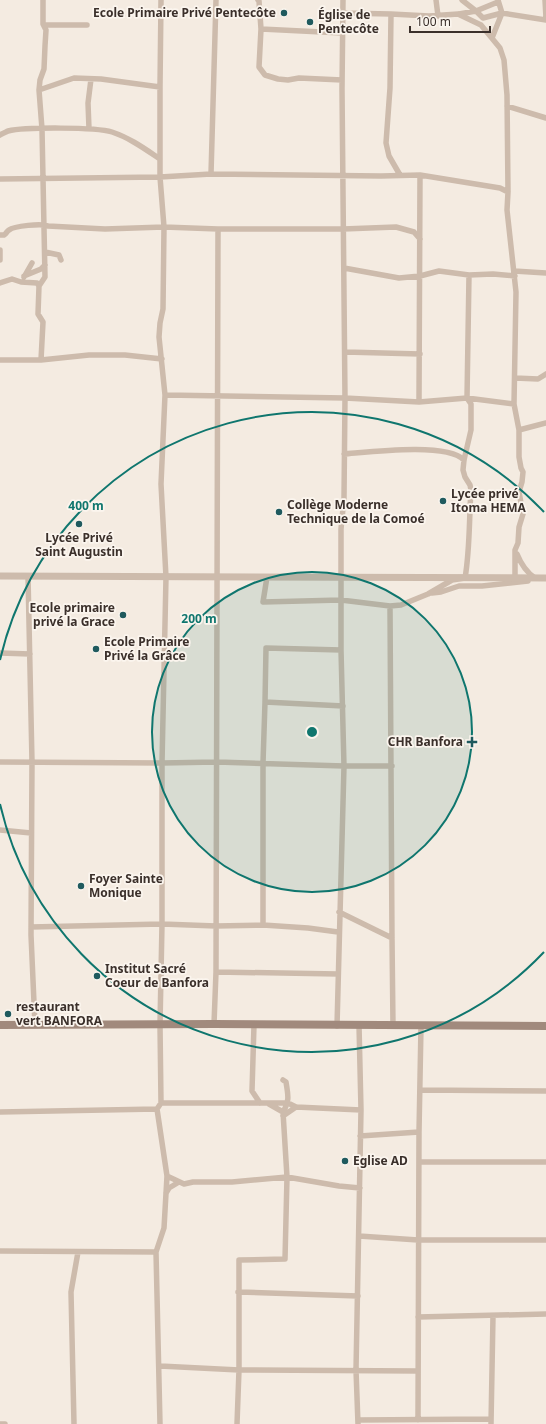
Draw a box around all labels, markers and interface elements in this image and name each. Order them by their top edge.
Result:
place label: Ecole Primaire Privé Pentecôte [93,4,276,21]
place label: Église de Pentecôte [318,6,379,37]
marker: Ecole Primaire Privé Pentecôte [279,8,289,18]
scale bar [410,8,490,34]
text: 100 m [416,13,451,30]
marker: Église de Pentecôte [305,17,315,27]
place label: Lycée privé Itoma HEMA [451,485,527,516]
place label: Collège Moderne Technique de la Comoé [287,496,425,527]
marker: Lycée privé Itoma HEMA [438,496,448,506]
text: 400 m [68,497,104,514]
marker: Collège Moderne Technique de la Comoé [274,507,284,517]
marker: Lycée Privé Saint Augustin [74,519,84,529]
place label: Lycée Privé Saint Augustin [35,529,123,560]
place label: Ecole primaire privé la Grace [29,599,115,630]
marker: Ecole primaire privé la Grace [118,610,128,620]
text: 200 m [181,610,217,627]
place label: Ecole Primaire Privé la Grâce [104,633,189,664]
marker: Ecole Primaire Privé la Grâce [91,644,101,654]
centre of rings [305,725,319,739]
place label: CHR Banfora [388,733,463,750]
marker: CHR Banfora [466,736,478,748]
place label: Foyer Sainte Monique [89,870,163,901]
marker: Foyer Sainte Monique [76,881,86,891]
place label: Institut Sacré Coeur de Banfora [105,960,209,991]
marker: Institut Sacré Coeur de Banfora [92,971,102,981]
place label: restaurant vert BANFORA [16,998,103,1029]
marker: restaurant vert BANFORA [3,1009,13,1019]
place label: Eglise AD [353,1152,408,1169]
marker: Eglise AD [340,1156,350,1166]

